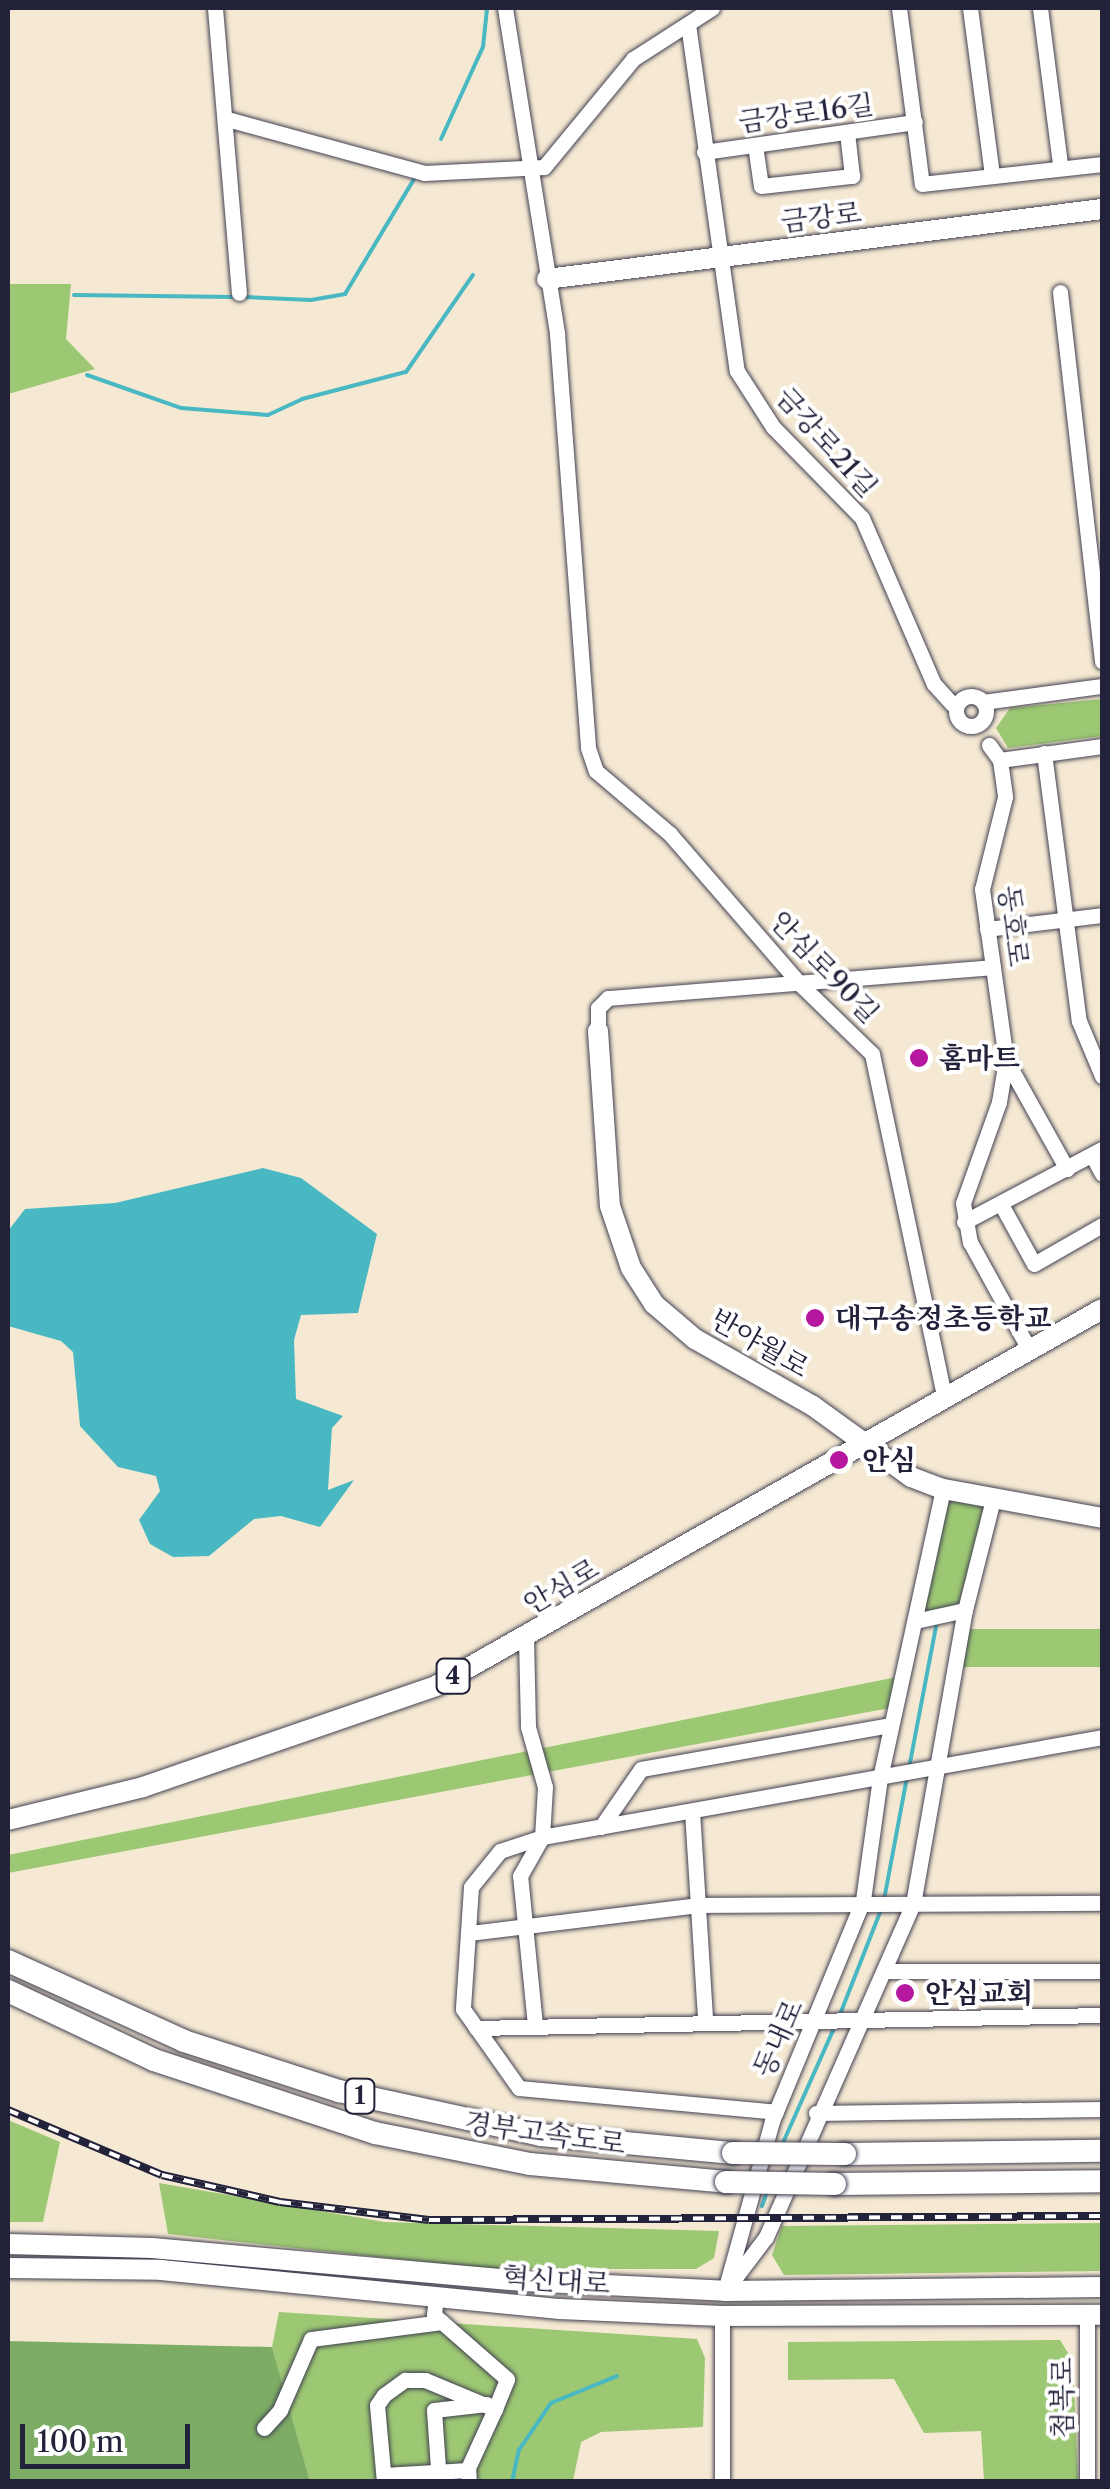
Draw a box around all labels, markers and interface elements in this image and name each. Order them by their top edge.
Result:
street label: 금강로16길 [736,87,876,139]
street label: 금강로 [779,195,863,239]
street label: 금강로21길 [769,380,885,504]
street label: 동호로 [992,884,1036,968]
street label: 안심로90길 [763,904,887,1030]
place label: 홈마트 [939,1041,1020,1075]
marker: 홈마트 [908,1047,930,1069]
street label: 반야월로 [705,1301,815,1385]
place label: 대구송정초등학교 [835,1301,1051,1335]
marker: 대구송정초등학교 [804,1307,826,1329]
place label: 안심 [862,1443,916,1477]
marker: 안심 [826,1447,852,1473]
street label: 안심로 [517,1551,605,1621]
road number: 4 [436,1656,470,1696]
place label: 안심교회 [925,1976,1033,2010]
marker: 안심교회 [894,1982,916,2004]
street label: 동내로 [746,1994,810,2082]
road number: 1 [342,2076,378,2116]
street label: 경부고속도로 [462,2105,628,2161]
street label: 혁신대로 [501,2259,611,2301]
street label: 첨복로 [1045,2357,1079,2439]
scale bar [25,2404,195,2466]
text: 100 m [37,2423,124,2460]

